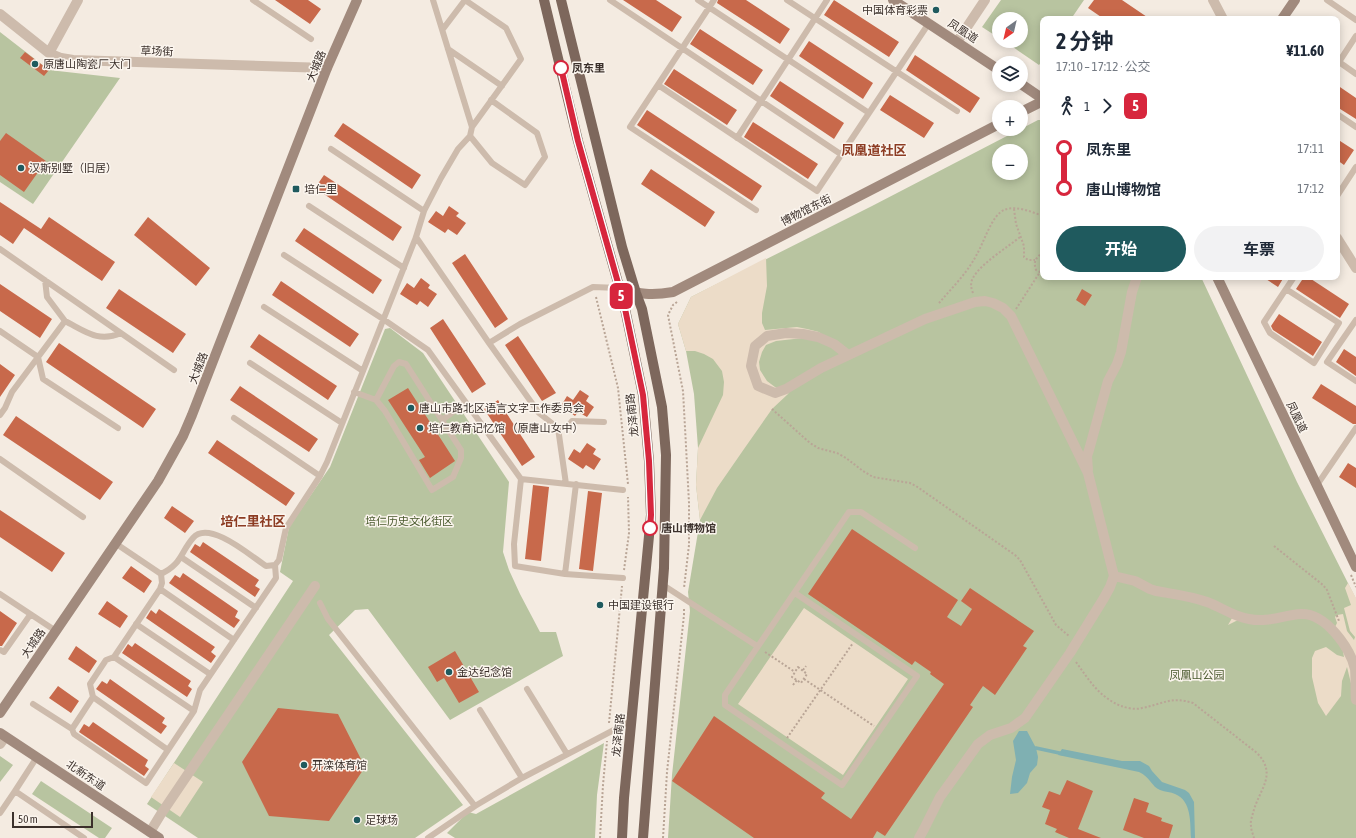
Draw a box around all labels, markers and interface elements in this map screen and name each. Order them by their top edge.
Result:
place label: 中国体育彩票 [862,4,928,16]
marker: 中国体育彩票 [931,5,941,15]
north arrow [992,12,1028,48]
map controls [992,12,1028,180]
street label: 凤凰道 [946,17,980,45]
text: 2 分钟 [1056,28,1113,54]
text: ¥11.60 [1286,42,1324,59]
street label: 草场街 [140,44,174,58]
street label: 大城路 [304,48,328,84]
button: layers [992,56,1028,92]
place label: 原唐山陶瓷厂大门 [43,58,131,70]
marker: 原唐山陶瓷厂大门 [30,59,40,69]
text: 17:10 – 17:12 · 公交 [1056,59,1151,74]
marker: 凤东里 [553,60,569,76]
place label: 凤东里 [572,62,605,74]
icon: walk [1056,95,1078,117]
icon: forward [1096,95,1118,117]
text: 5 [1132,98,1139,114]
text: 1 [1084,99,1090,114]
button: + [992,100,1028,136]
text: 凤东里 [1086,141,1131,158]
text: 17:11 [1297,141,1324,156]
district label: 凤凰道社区 [841,143,907,158]
button: − [992,144,1028,180]
place label: 汉斯别墅（旧居） [29,162,117,174]
marker: 汉斯别墅（旧居） [16,163,26,173]
text: 唐山博物馆 [1086,181,1161,198]
text: 17:12 [1297,181,1324,196]
place label: 培仁里 [304,183,337,195]
marker: 培仁里 [291,184,301,194]
street label: 博物馆东街 [779,192,833,228]
button: 开始 [1056,226,1186,272]
button: 车票 [1194,226,1324,272]
line badge: 5 [608,283,634,309]
text: 5 [618,288,624,304]
street label: 大城路 [186,350,210,386]
street label: 龙泽南路 [624,392,640,438]
street label: 凤凰道 [1284,400,1310,434]
place label: 唐山市路北区语言文字工作委员会 [419,402,584,414]
marker: 唐山市路北区语言文字工作委员会 [406,403,416,413]
place label: 培仁教育记忆馆 （原唐山女中） [428,422,584,434]
marker: 培仁教育记忆馆 （原唐山女中） [415,423,425,433]
district label: 培仁里社区 [220,514,286,529]
park label: 培仁历史文化街区 [365,515,453,527]
marker: 唐山博物馆 [642,520,658,536]
place label: 唐山博物馆 [661,522,716,534]
place label: 中国建设银行 [608,599,674,611]
marker: 中国建设银行 [595,600,605,610]
street label: 大城路 [19,626,47,660]
place label: 金达纪念馆 [457,666,512,678]
marker: 金达纪念馆 [444,667,454,677]
park label: 凤凰山公园 [1170,669,1225,681]
street label: 龙泽南路 [610,712,626,758]
street label: 北新东道 [64,758,108,792]
place label: 开滦体育馆 [312,759,367,771]
marker: 开滦体育馆 [299,760,309,770]
scale bar [12,810,93,829]
text: 50 m [18,813,38,825]
place label: 足球场 [365,814,398,826]
marker: 足球场 [352,815,362,825]

